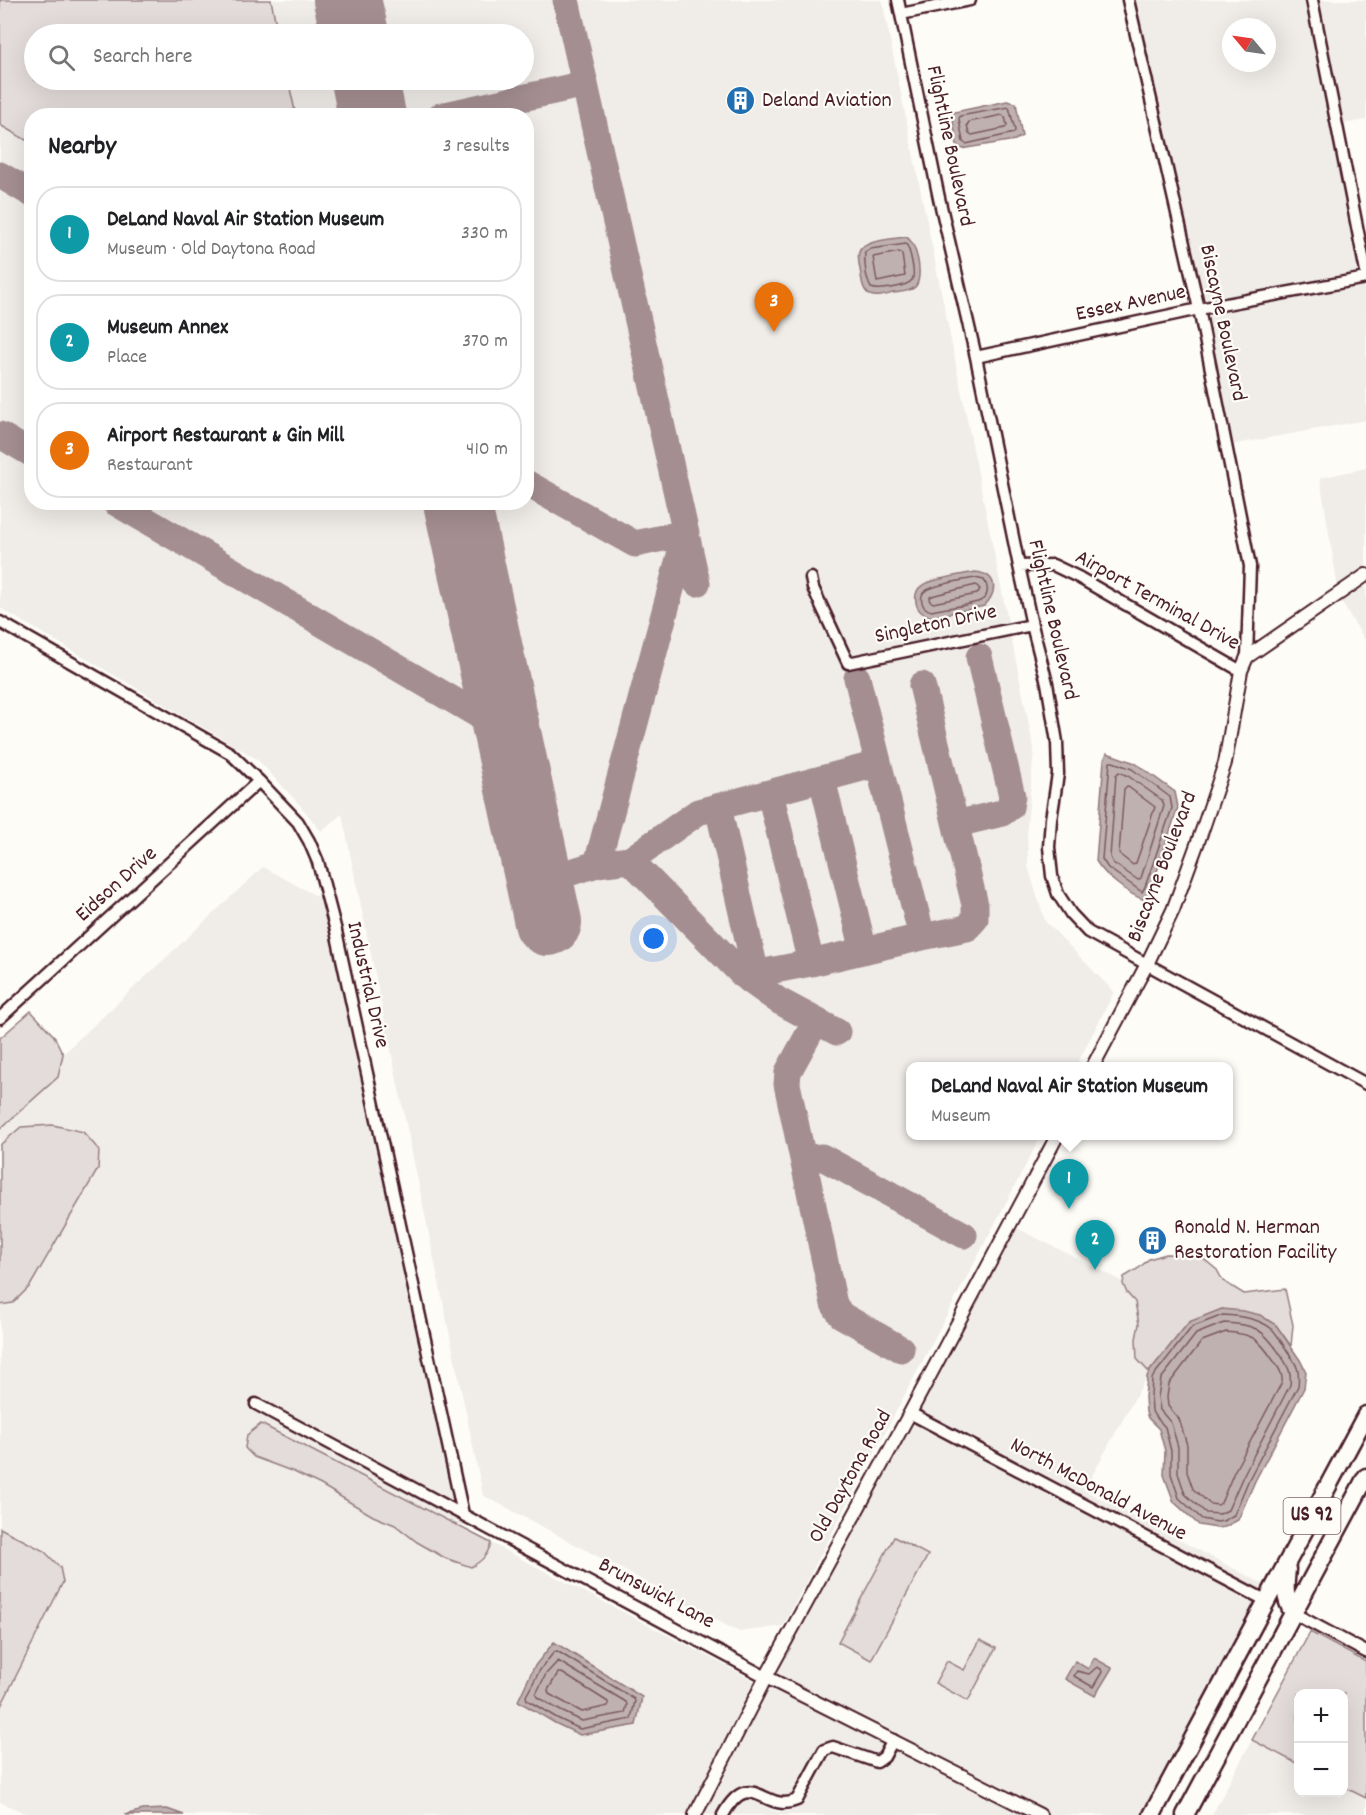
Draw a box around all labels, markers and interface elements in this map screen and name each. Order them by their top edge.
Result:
north arrow [1222,18,1276,72]
search box [24,24,534,90]
icon: search [45,41,78,74]
text: Search here [93,42,192,73]
street label: Flightline Boulevard [917,63,981,229]
building icon: Deland Aviation [725,85,757,117]
place label: Deland Aviation [762,86,892,117]
text: Nearby [48,129,116,166]
text: 3 results [443,133,510,161]
text: DeLand Naval Air Station Museum [107,205,384,236]
text: 1 [67,220,72,248]
text: 330 m [461,220,508,248]
text: Museum · Old Daytona Road [107,236,316,264]
street label: Biscayne Boulevard [1190,242,1254,404]
street label: Essex Avenue [1073,277,1189,331]
pin: 3 [754,282,794,332]
text: Museum Annex [107,313,228,344]
text: 2 [65,328,74,356]
text: 370 m [462,328,508,356]
text: Place [107,344,147,372]
text: Airport Restaurant & Gin Mill [107,421,344,452]
text: 3 [65,436,74,464]
text: 410 m [466,436,508,464]
text: Restaurant [107,452,193,480]
street label: Flightline Boulevard [1018,537,1086,703]
street label: Airport Terminal Drive [1069,543,1245,659]
street label: Singleton Drive [872,597,1000,653]
street label: Biscayne Boulevard [1120,787,1206,947]
street label: Eidson Drive [69,840,165,930]
street label: Industrial Drive [337,918,397,1052]
your location [639,924,668,953]
popup [906,1062,1233,1140]
text: DeLand Naval Air Station Museum [931,1072,1208,1103]
text: Museum [931,1103,991,1131]
pin: 1 [1050,1160,1088,1209]
place label: Ronald N. Herman Restoration Facility [1174,1213,1338,1269]
pin: 2 [1076,1220,1114,1270]
building icon: Ronald N. Herman Restoration Facility [1137,1225,1169,1257]
street label: Old Daytona Road [801,1405,901,1549]
street label: North McDonald Avenue [1004,1430,1192,1550]
road number: US 92 [1284,1498,1340,1534]
street label: Brunswick Lane [592,1550,720,1638]
map controls [1294,1689,1348,1797]
button: + [1294,1689,1348,1743]
button: − [1294,1743,1348,1797]

